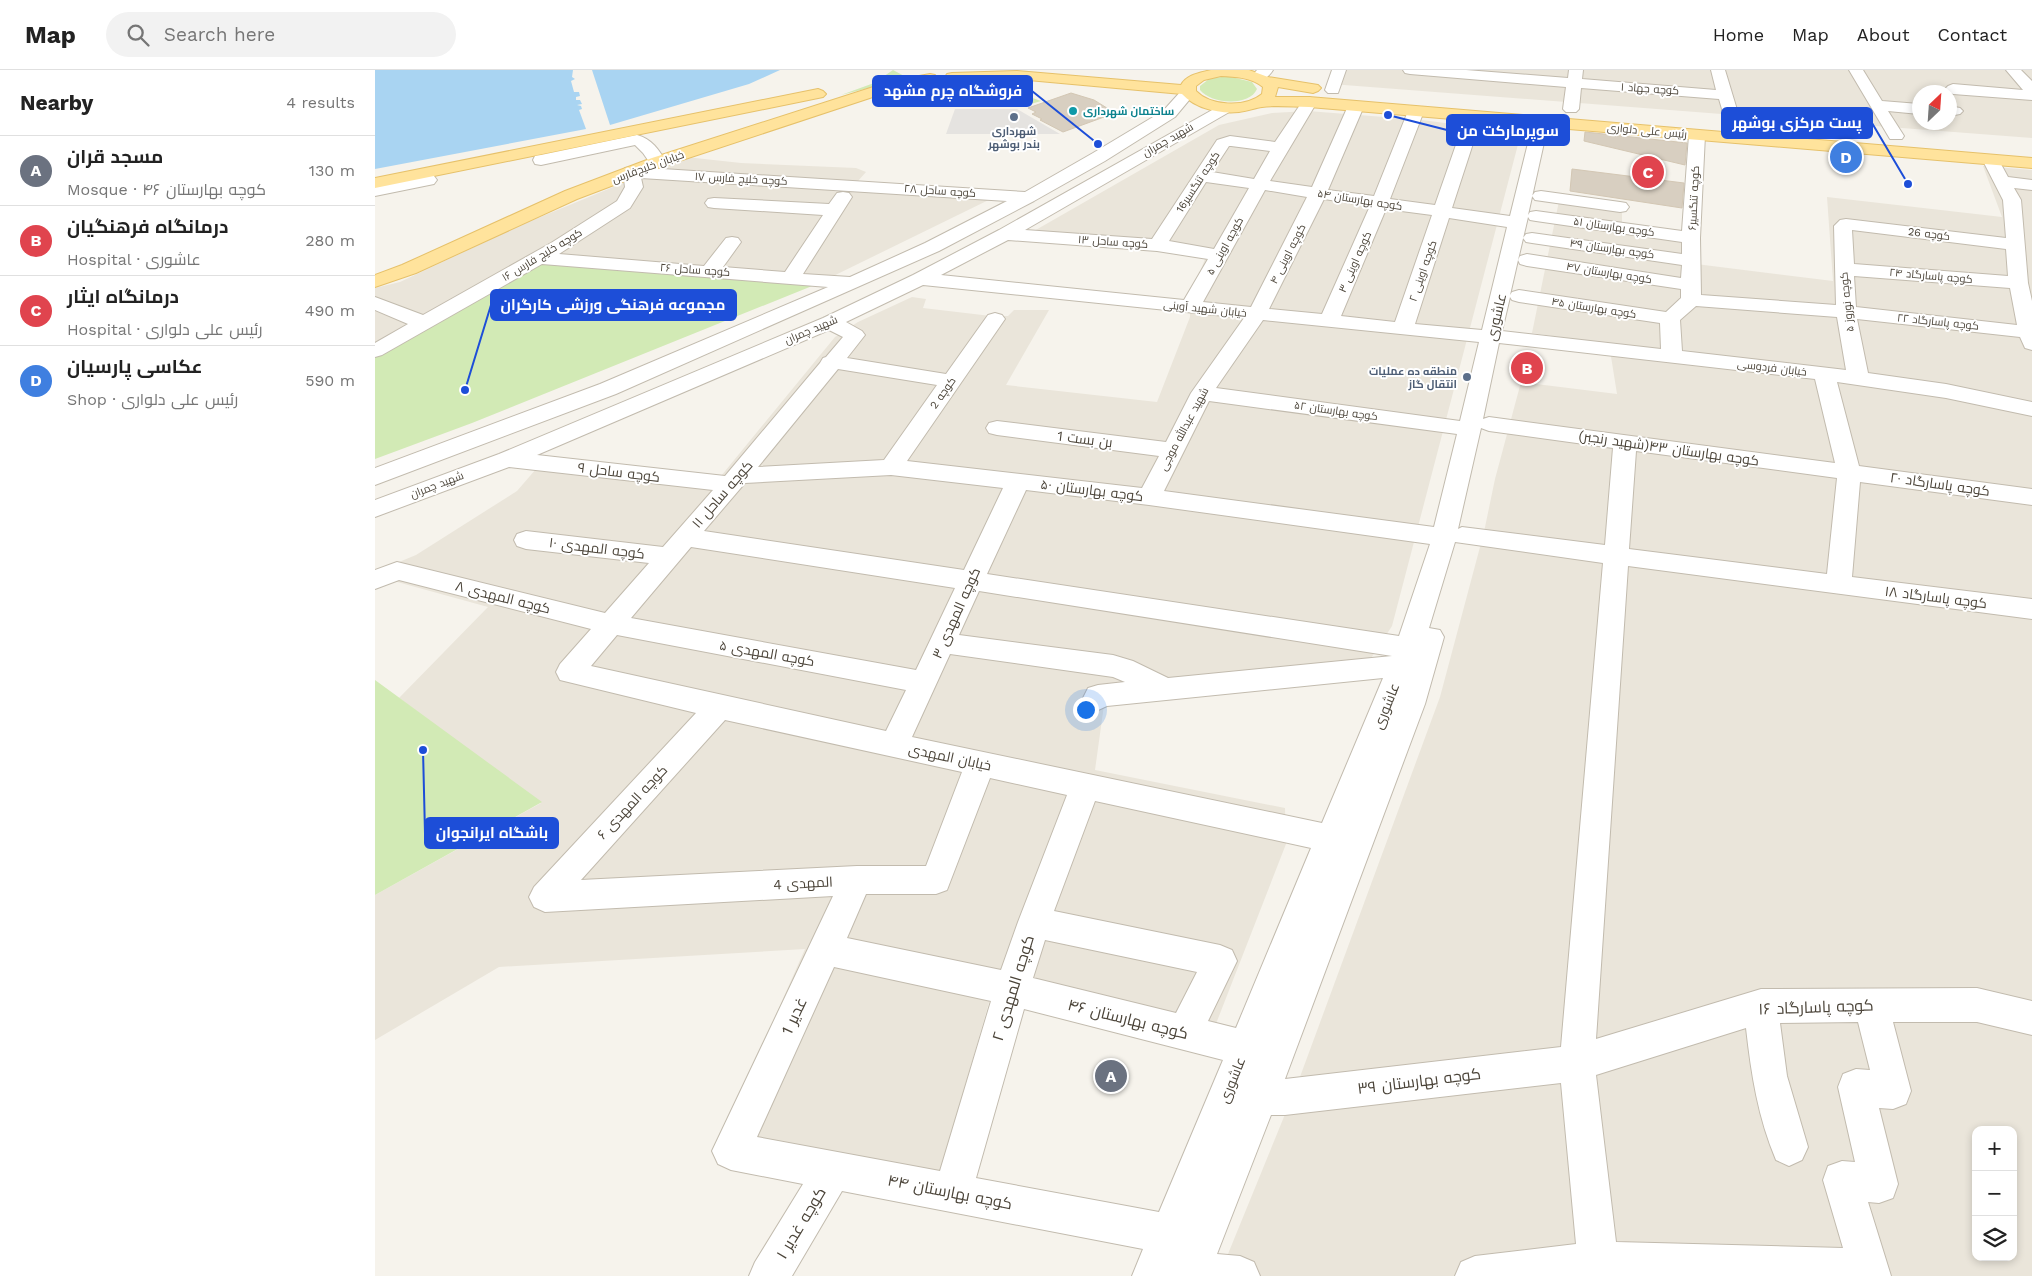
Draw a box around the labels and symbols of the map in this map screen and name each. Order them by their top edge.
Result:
callout: فروشگاه چرم مشهد [873,76,1032,106]
street label: کوچه جهاد ۱ [1620,80,1680,98]
text: فروشگاه چرم مشهد [884,82,1022,102]
north arrow [1912,85,1957,130]
marker: ساختمان شهرداری [1067,105,1079,117]
place label: ساختمان شهرداری [1083,105,1174,119]
callout: پست مرکزی بوشهر [1722,108,1872,138]
marker: شهرداری بندر بوشهر [1008,111,1020,123]
text: پست مرکزی بوشهر [1731,114,1862,134]
callout: سوپرمارکت من [1447,115,1569,145]
street label: شهید چمران [1140,120,1196,160]
street label: رئیس علی دلواری [1606,121,1688,141]
text: سوپرمارکت من [1457,122,1559,142]
place label: شهرداری بندر بوشهر [987,125,1040,152]
pin: D [1830,138,1862,176]
street label: خیابان خلیج‌فارس [610,148,686,187]
street label: کوچه تنگسیر16 [1173,149,1223,215]
pin: C [1632,153,1664,191]
street label: کوچه تنگسیر۶ [1686,165,1702,231]
street label: کوچه خلیج فارس ۱۷ [694,170,788,189]
street label: کوچه ساحل ۲۸ [904,182,976,200]
street label: کوچه بهارستان ۵۴ [1317,187,1403,213]
street label: کوچه اوینی ۵ [1204,215,1246,277]
street label: کوچه بهارستان ۵۱ [1573,215,1656,239]
street label: کوچه اوینی ۴ [1267,222,1309,286]
street label: کوچه 26 [1907,225,1951,243]
street label: کوچه خلیج فارس ۱۶ [499,226,585,285]
street label: کوچه اوینی ۳ [1336,229,1374,295]
street label: کوچه ساحل ۱۳ [1078,233,1149,251]
street label: کوچه بهارستان ۴۹ [1569,237,1655,261]
street label: کوچه اوینی ۲ [1406,239,1440,303]
street label: کوچه بهارستان ۴۷ [1565,260,1653,286]
street label: کوچه ساحل ۲۶ [659,261,731,279]
street label: کوچه پاسارگاد ۲۴ [1889,266,1973,286]
street label: کوچه نوروز ۵ [1837,271,1857,333]
callout: مجموعه فرهنگی ورزشی کارگران [491,290,736,320]
street label: عاشوری [1483,292,1509,342]
street label: کوچه بهارستان ۴۵ [1551,295,1637,321]
text: مجموعه فرهنگی ورزشی کارگران [501,296,725,314]
street label: خیابان شهید آوینی [1163,298,1247,320]
street label: کوچه پاسارگاد ۲۲ [1896,311,1980,333]
street label: شهید چمران [783,313,839,347]
pin: B [1511,349,1543,387]
street label: خیابان فردوسی [1736,357,1808,379]
place label: منطقه ده عملیات انتقال گاز [1369,365,1457,391]
marker: منطقه ده عملیات انتقال گاز [1461,371,1473,383]
street label: کوچه 2 [927,374,959,411]
street label: شهید عبدالله موجی [1155,384,1211,473]
street label: کوچه بهارستان ۵۲ [1293,399,1379,423]
street label: کوچه بهارستان ۴۳(شهید رنجبر) [1577,427,1760,471]
street label: بن بست 1 [1056,428,1114,450]
street label: کوچه ساحل ۱۱ [688,457,757,532]
street label: کوچه ساحل ۹ [577,459,661,487]
street label: شهید چمران [408,469,466,501]
street label: کوچه پاسارگاد ۲۰ [1889,469,1991,501]
street label: کوچه بهارستان ۵۰ [1039,476,1144,506]
street label: کوچه المهدی ۱۰ [548,534,646,564]
street label: کوچه المهدی ۳ [929,565,985,662]
street label: کوچه المهدی ۸ [453,577,552,618]
street label: کوچه پاسارگاد ۱۸ [1884,583,1988,613]
street label: کوچه المهدی ۵ [718,637,816,671]
street label: عاشوری [1370,681,1402,731]
your location [1073,697,1099,723]
street label: خیابان المهدی [907,740,993,774]
street label: کوچه المهدی ۶ [594,762,672,844]
callout: باشگاه ایرانجوان [425,818,558,848]
text: باشگاه ایرانجوان [436,824,548,842]
street label: المهدی 4 [773,873,833,893]
street label: کوچه المهدی ۲ [988,933,1040,1044]
street label: غدیر 1 [777,994,811,1038]
street label: کوچه بهارستان ۴۶ [1065,995,1190,1045]
street label: کوچه پاسارگاد ۱۶ [1758,995,1874,1021]
street label: عاشوری [1216,1055,1248,1105]
pin: A [1095,1057,1127,1095]
street label: کوچه بهارستان ۳۹ [1356,1064,1482,1100]
street label: کوچه بهارستان ۴۴ [886,1171,1014,1215]
street label: کوچه غدیر ۱ [772,1184,832,1263]

